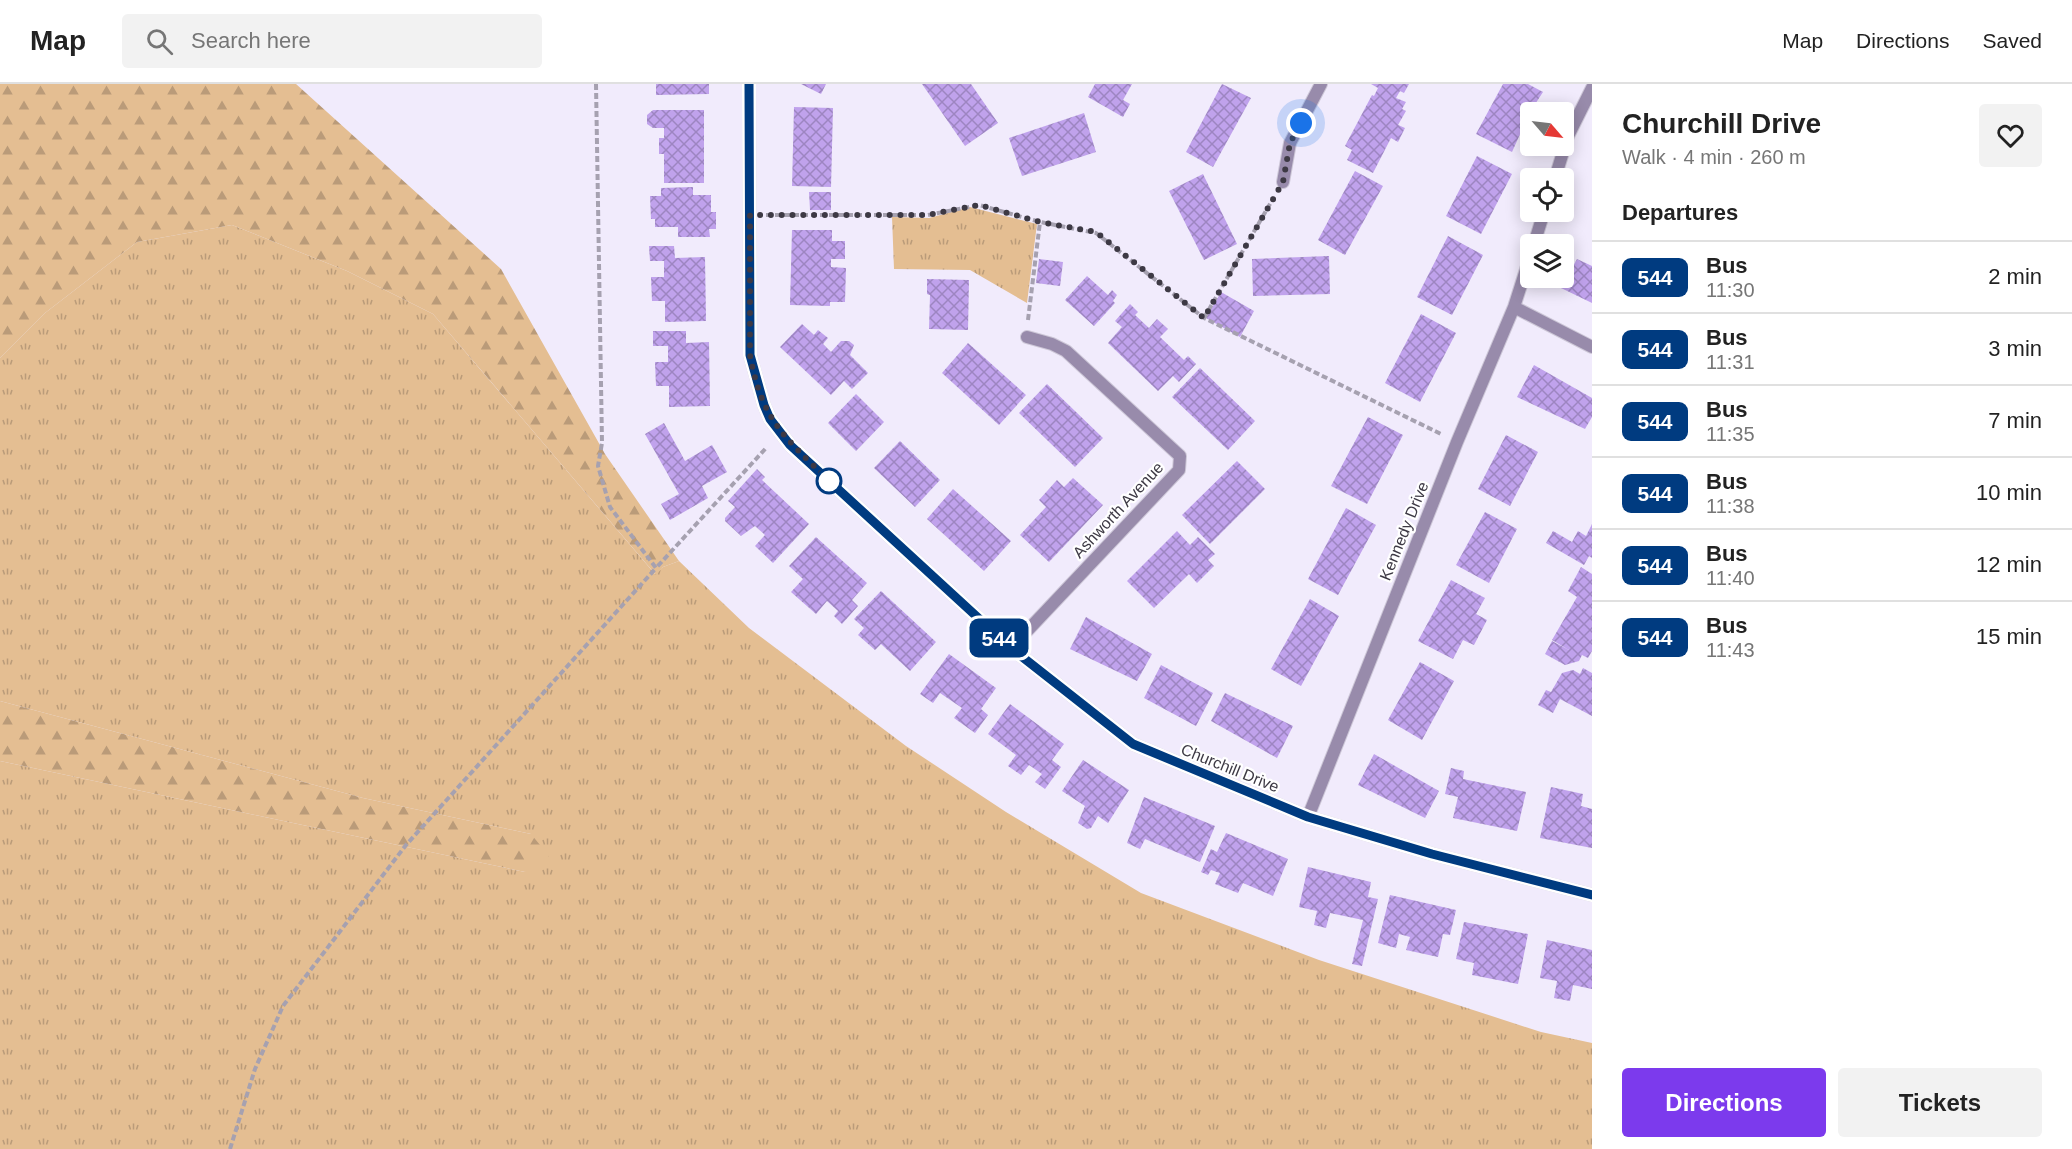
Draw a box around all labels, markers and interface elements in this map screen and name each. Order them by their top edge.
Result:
search box [122,14,542,68]
text: Map [30,25,86,56]
icon: search [143,25,176,58]
text: Search here [191,28,311,53]
text: Map [1782,29,1823,52]
text: Directions [1856,29,1949,52]
text: Saved [1982,29,2042,52]
north arrow [1520,102,1574,156]
map controls [1520,102,1574,288]
button: heart [1979,104,2042,167]
your location [1286,108,1316,138]
text: Churchill Drive [1622,108,1821,139]
text: Walk · 4 min · 260 m [1622,146,1806,168]
button: locate [1520,168,1574,222]
text: Departures [1622,200,1738,225]
button: layers [1520,234,1574,288]
text: Bus [1706,253,1748,278]
text: 2 min [1988,264,2042,289]
text: 544 [1637,266,1673,289]
text: 11:30 [1706,279,1755,301]
text: Bus [1706,325,1748,350]
text: 3 min [1988,336,2042,361]
text: 544 [1637,338,1673,361]
text: 11:31 [1706,351,1755,373]
text: Bus [1706,397,1748,422]
text: 7 min [1988,408,2042,433]
text: 544 [1637,410,1673,433]
text: 11:35 [1706,423,1755,445]
street label: Ashworth Avenue [1069,459,1167,561]
unlabelled marker [816,468,842,494]
text: Bus [1706,469,1748,494]
street label: Kennedy Drive [1376,479,1432,583]
text: 10 min [1976,480,2042,505]
text: 544 [1637,482,1673,505]
text: 11:38 [1706,495,1755,517]
text: Bus [1706,541,1748,566]
text: 12 min [1976,552,2042,577]
text: 544 [1637,554,1673,577]
text: 11:40 [1706,567,1755,589]
text: Bus [1706,613,1748,638]
line badge: 544 [964,618,1034,658]
text: 15 min [1976,624,2042,649]
text: 544 [1637,626,1673,649]
text: 544 [981,627,1017,650]
text: 11:43 [1706,639,1755,661]
street label: Churchill Drive [1179,741,1281,795]
button: Directions [1622,1068,1826,1137]
button: Tickets [1838,1068,2042,1137]

